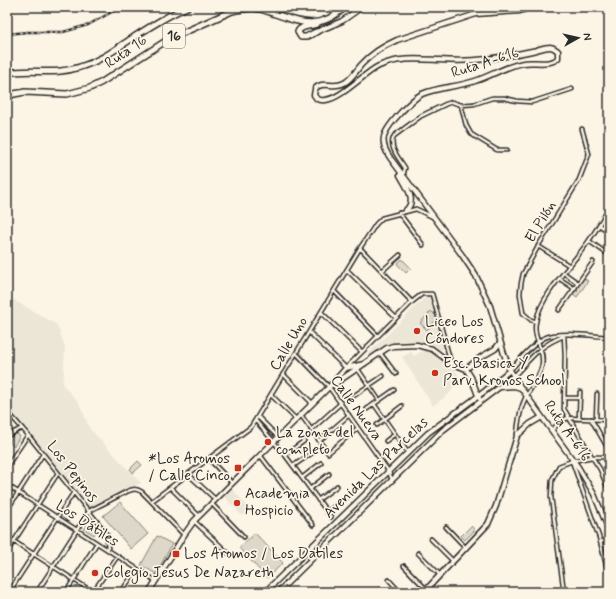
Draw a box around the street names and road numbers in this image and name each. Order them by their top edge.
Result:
road number: 16 [163,24,185,48]
street label: Ruta 16 [101,31,151,73]
street label: Ruta A-616 [449,43,521,83]
street label: El Pilón [521,197,561,247]
street label: Calle Uno [265,313,313,375]
street label: Calle Nueva [326,371,386,445]
street label: Ruta A-616 [539,397,595,465]
street label: Avenida Las Parcelas [319,413,433,523]
street label: Los Pepinos [42,437,102,507]
street label: Los Dátiles [51,496,123,552]

